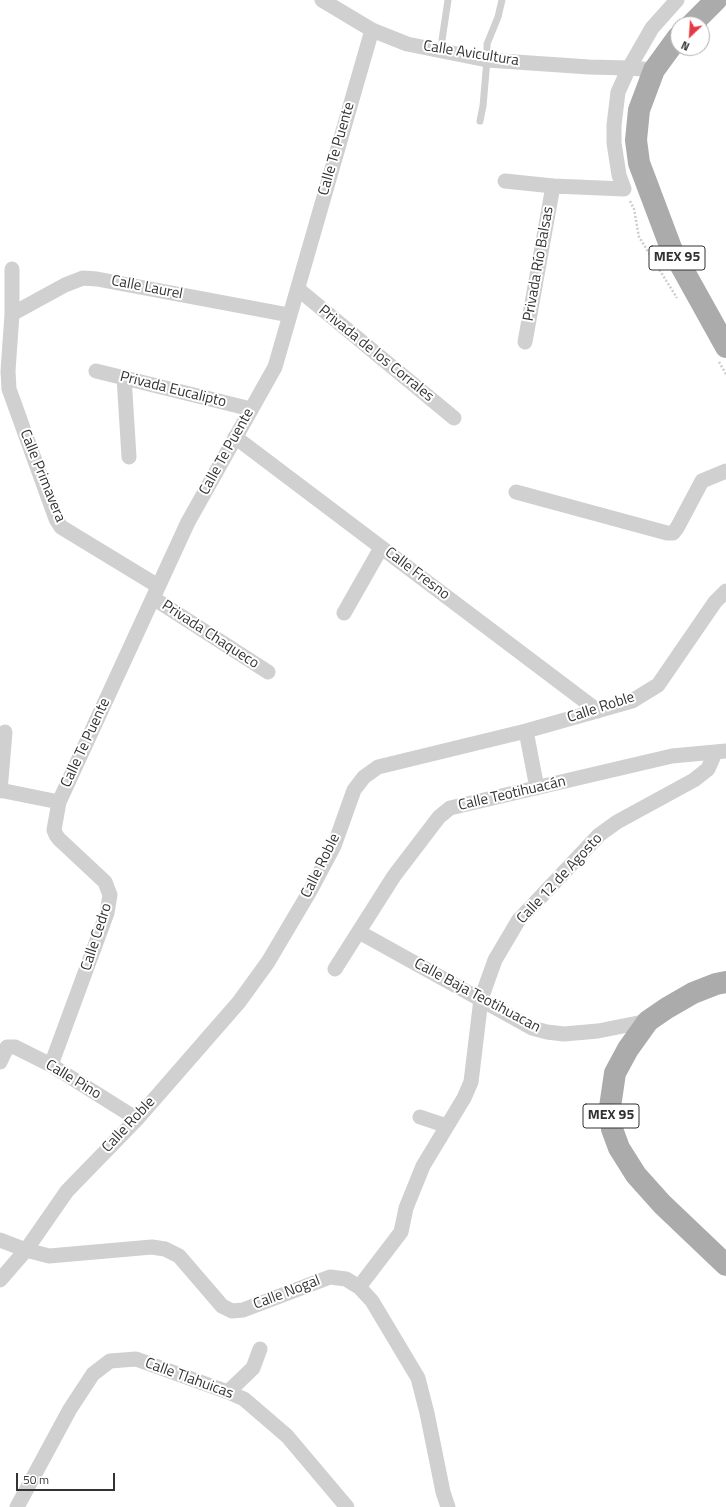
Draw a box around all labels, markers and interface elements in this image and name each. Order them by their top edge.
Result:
north arrow [670,16,710,56]
text: N [679,37,692,55]
street label: Calle Avicultura [422,38,520,70]
street label: Calle Te Puente [315,100,359,198]
street label: Privada Río Balsas [520,205,558,323]
road number: MEX 95 [649,246,705,270]
street label: Calle Laurel [110,272,184,304]
street label: Privada de los Corrales [315,302,437,406]
street label: Privada Eucalipto [118,368,228,412]
street label: Calle Te Puente [196,406,258,498]
street label: Calle Primavera [15,427,69,525]
street label: Calle Fresno [381,544,453,604]
street label: Privada Chaqueco [158,597,262,673]
street label: Calle Roble [565,689,637,727]
street label: Calle Te Puente [58,696,114,790]
street label: Calle Teotihuacán [457,773,567,815]
street label: Calle 12 de Agosto [514,830,606,928]
street label: Calle Roble [298,831,344,901]
street label: Calle Cedro [78,901,116,973]
street label: Calle Baja Teotihuacan [411,955,543,1037]
street label: Calle Pino [42,1056,104,1104]
street label: Calle Roble [99,1093,159,1157]
road number: MEX 95 [583,1104,639,1128]
street label: Calle Nogal [251,1272,323,1314]
street label: Calle Tlahuicas [142,1355,236,1403]
scale bar [18,1465,117,1491]
text: 50 m [23,1470,49,1489]

